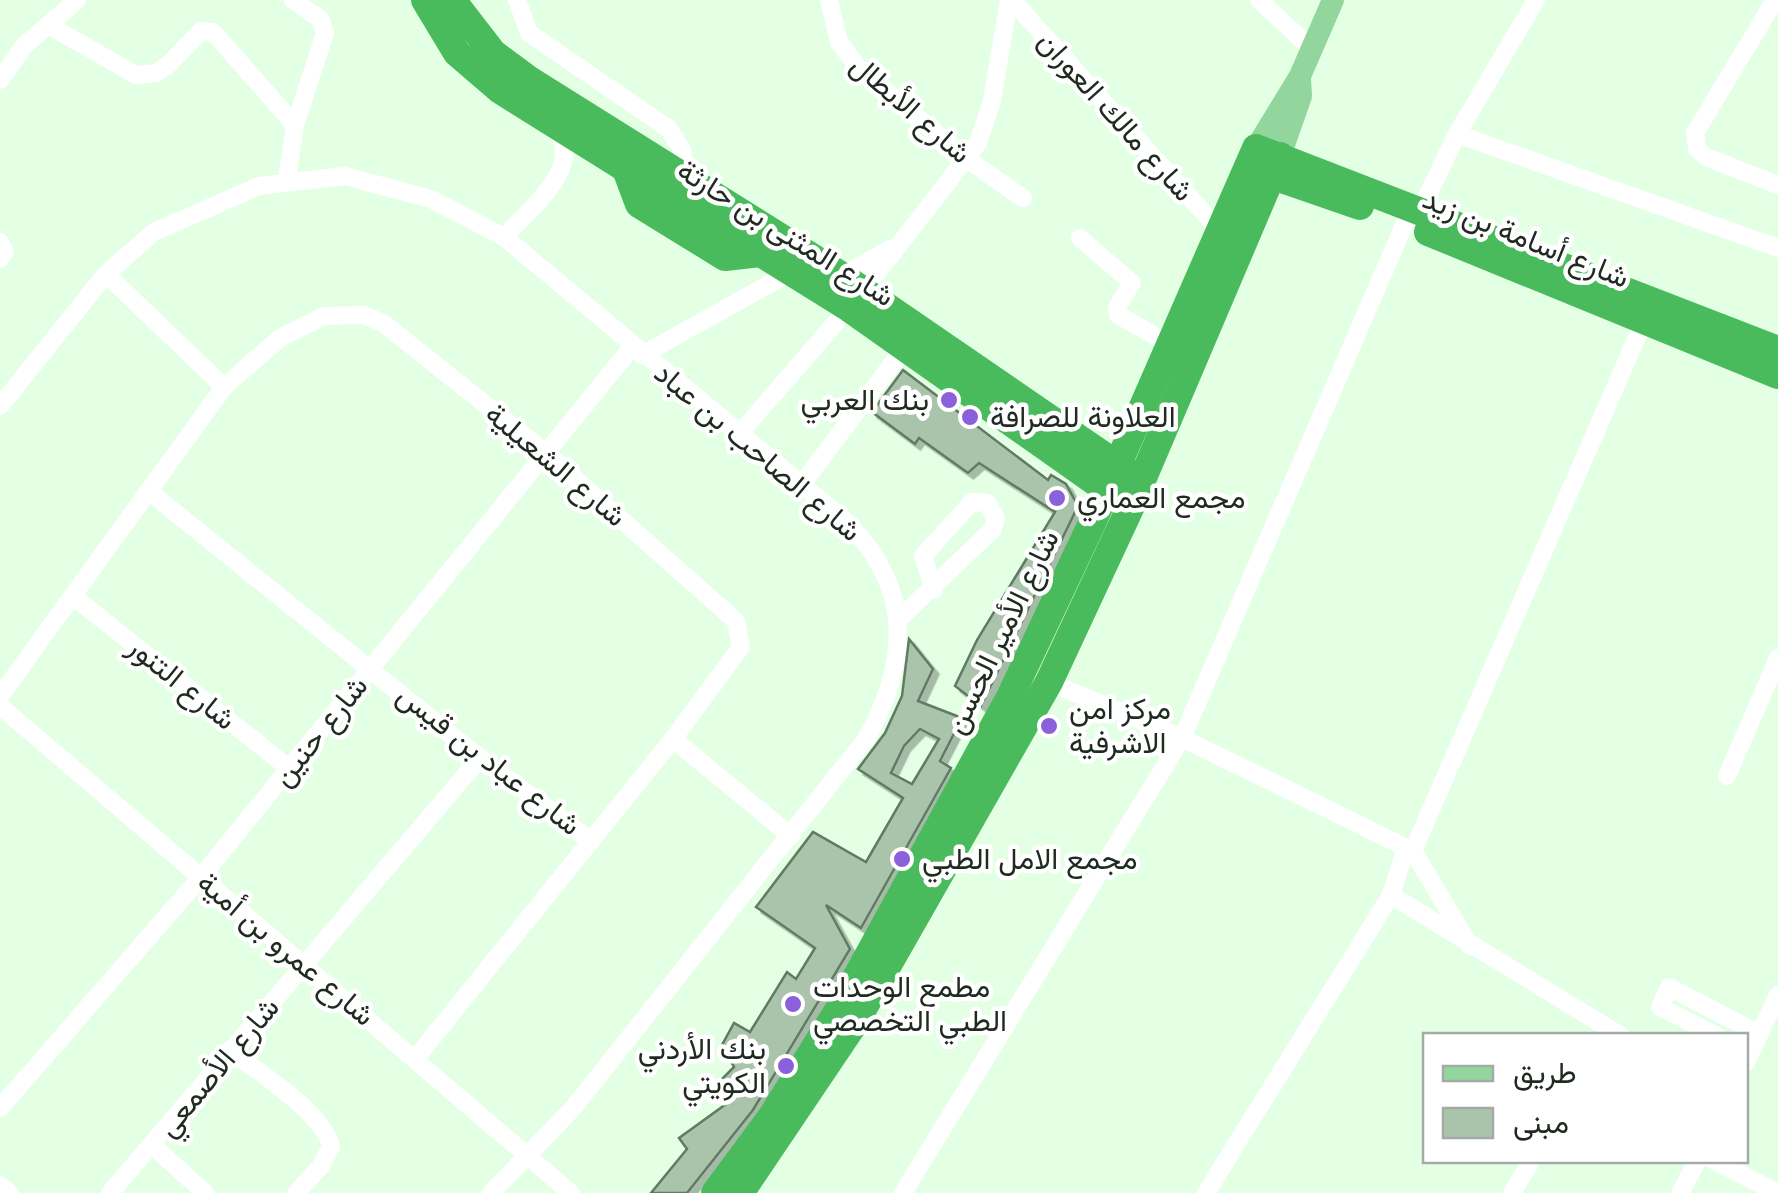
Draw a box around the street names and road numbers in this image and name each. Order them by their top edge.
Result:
street label: شارع مالك العوران [1029,23,1202,210]
street label: شارع الأبطال [842,47,979,173]
street label: شارع المثنى بن حارثة [670,152,901,316]
street label: شارع أسامة بن زيد [1417,180,1634,298]
street label: شارع الصاحب بن عباد [646,355,869,551]
street label: شارع الشعيلية [477,396,634,536]
street label: شارع الأمير الحسن [937,524,1069,741]
street label: شارع التنور [119,628,243,739]
street label: شارع حنين [265,668,377,795]
street label: شارع عباد بن قيس [389,677,588,845]
street label: شارع عمرو بن أمية [189,864,382,1035]
street label: شارع الأصمعي [149,990,291,1148]

